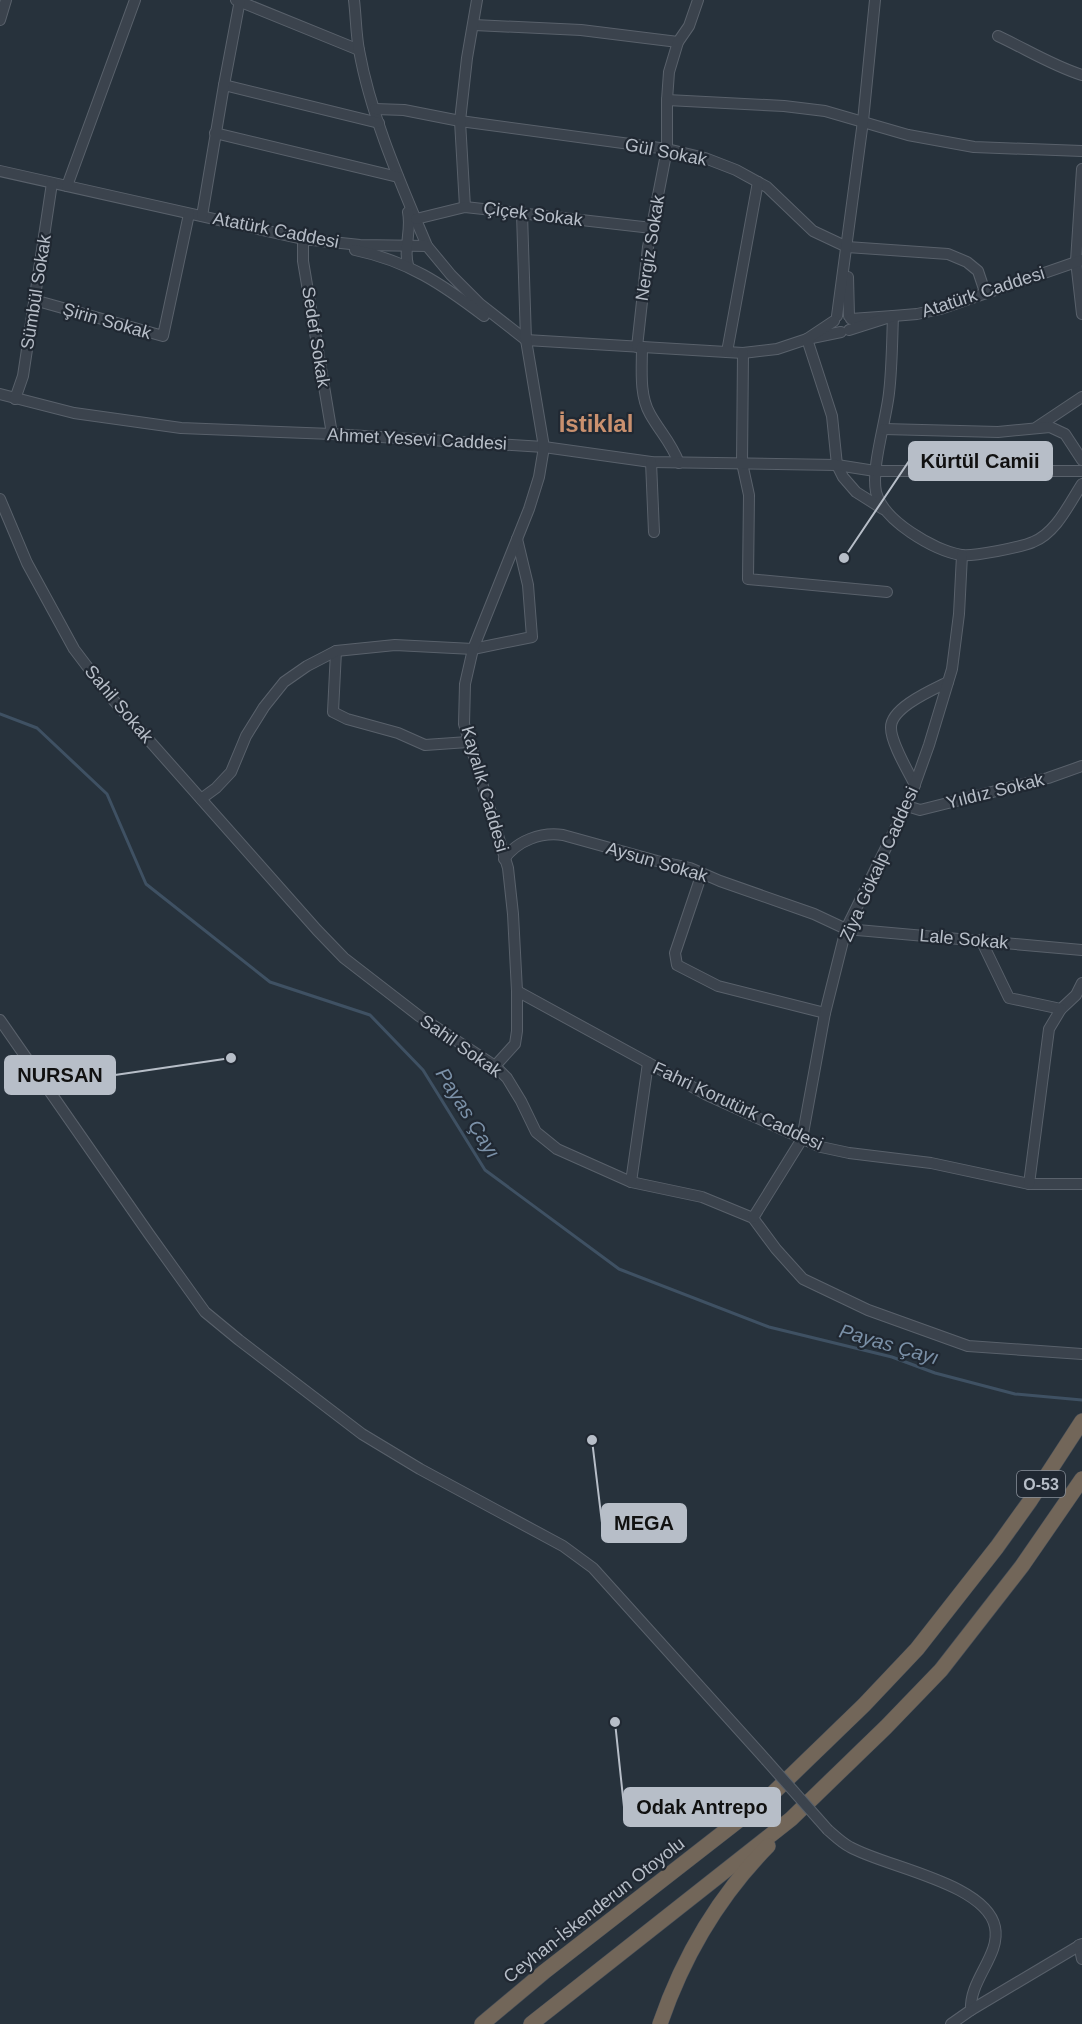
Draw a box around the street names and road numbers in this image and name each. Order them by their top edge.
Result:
street label: Gül Sokak [623,134,710,170]
street label: Nergiz Sokak [632,193,668,302]
street label: Çiçek Sokak [482,198,585,230]
street label: Atatürk Caddesi [211,208,341,252]
street label: Sümbül Sokak [17,232,55,351]
street label: Atatürk Caddesi [919,263,1047,321]
street label: Sedef Sokak [298,285,334,390]
street label: Şirin Sokak [60,299,154,343]
street label: Ahmet Yesevi Caddesi [327,424,507,454]
street label: Sahil Sokak [81,661,158,748]
street label: Kayalık Caddesi [457,724,513,854]
street label: Yıldız Sokak [944,769,1047,813]
street label: Ziya Gökalp Caddesi [836,784,922,944]
street label: Aysun Sokak [604,838,711,886]
street label: Lale Sokak [919,925,1010,953]
street label: Sahil Sokak [416,1011,506,1082]
street label: Fahri Korutürk Caddesi [650,1058,826,1154]
road number: O-53 [1017,1471,1065,1497]
street label: Ceyhan-İskenderun Otoyolu [500,1833,688,1987]

